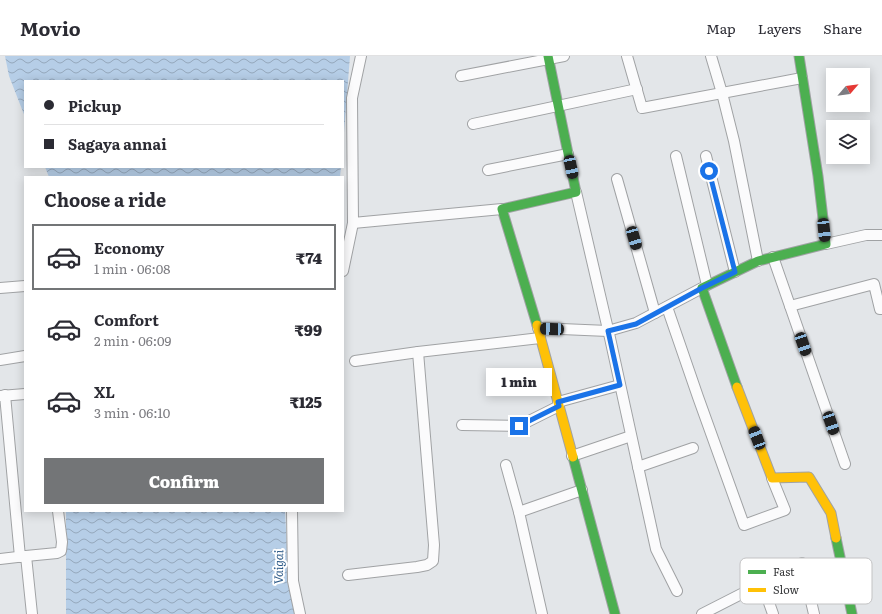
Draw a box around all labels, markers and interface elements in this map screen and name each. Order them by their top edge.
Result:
text: Movio [20,14,81,42]
text: Map [706,18,736,38]
text: Layers [758,18,801,38]
text: Share [823,18,862,38]
north arrow [826,68,870,112]
map controls [826,68,870,164]
text: Pickup [68,94,121,117]
button: layers [826,120,870,164]
text: Sagaya annai [68,132,167,155]
car [563,154,579,180]
route start [700,162,718,180]
text: Choose a ride [44,186,166,213]
car [817,217,831,243]
car [625,225,643,251]
text: Economy [94,236,164,259]
icon: car [46,239,82,275]
text: ₹74 [296,246,322,269]
text: 1 min · 06:08 [94,259,170,278]
text: Comfort [94,308,159,331]
icon: car [46,311,82,347]
text: ₹99 [294,318,322,341]
car [540,323,564,335]
text: 2 min · 06:09 [94,331,171,350]
car [793,331,813,357]
callout: 1 min [486,368,552,396]
text: 1 min [501,372,537,391]
text: XL [94,380,115,403]
icon: car [46,383,82,419]
text: ₹125 [290,390,322,413]
text: 3 min · 06:10 [94,403,170,422]
car [821,410,841,436]
route end [510,417,528,435]
car [747,425,767,451]
button: Confirm [44,458,324,504]
water label: Vaigai [269,549,287,584]
legend [740,558,872,604]
text: Fast [773,563,795,579]
text: Slow [773,581,799,597]

